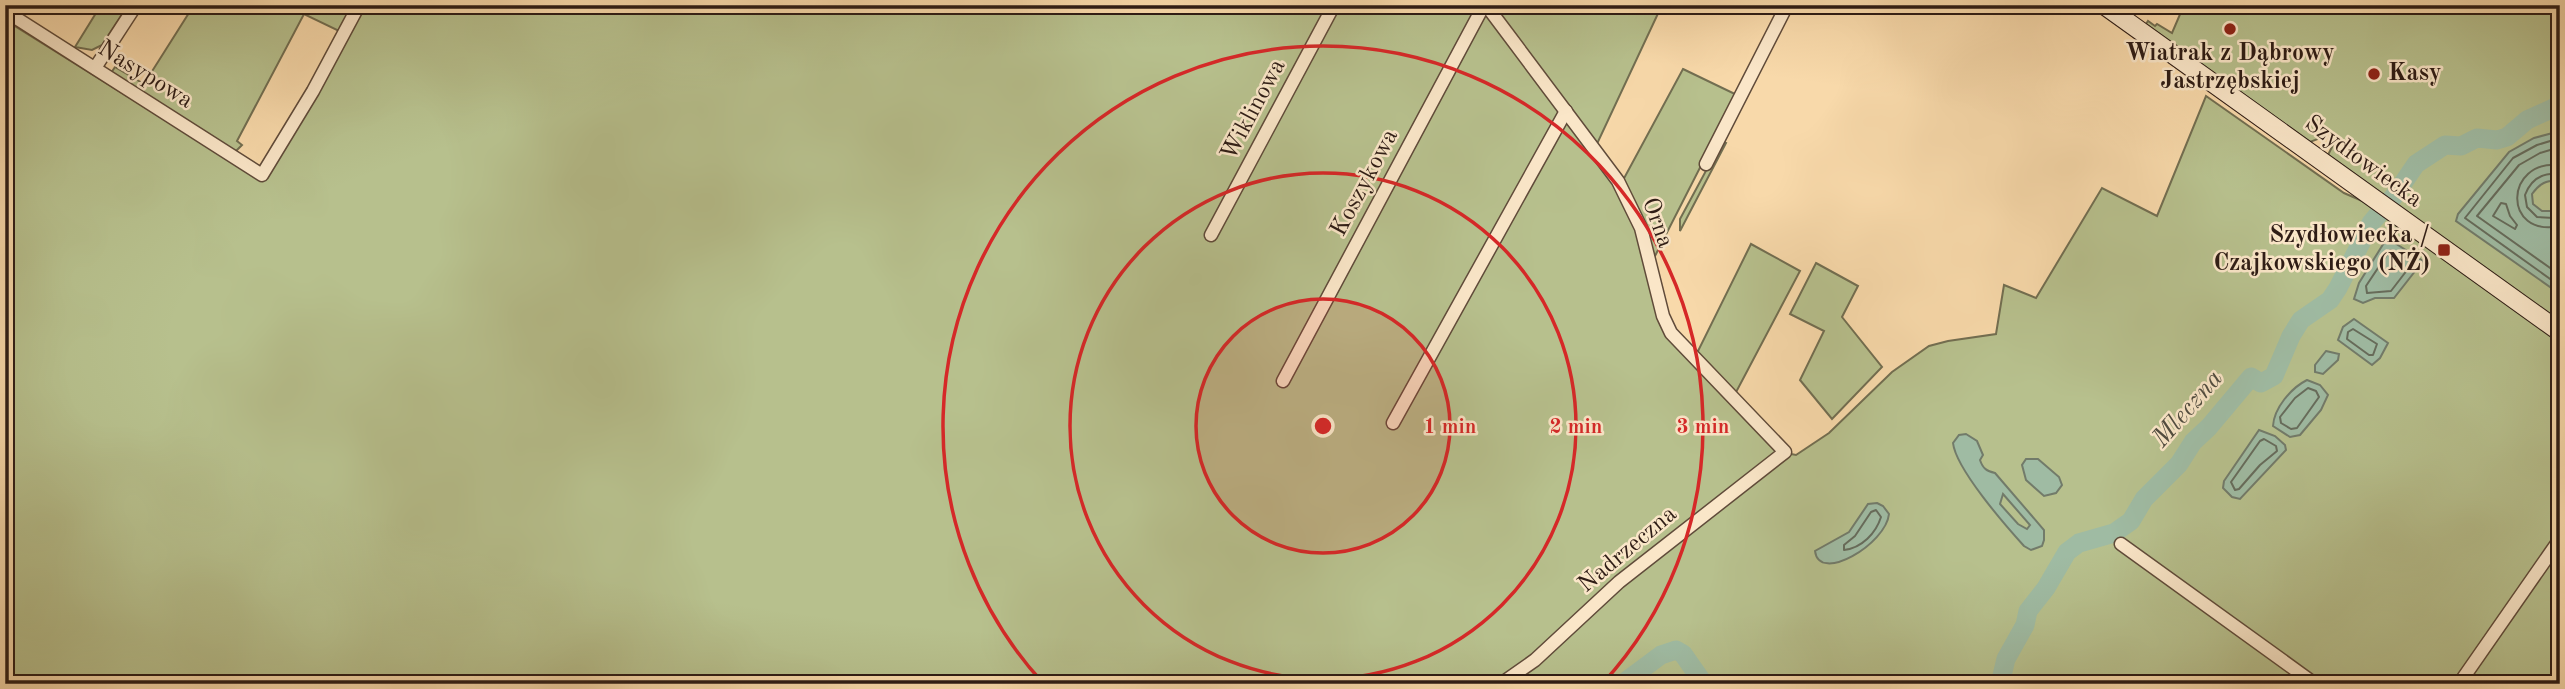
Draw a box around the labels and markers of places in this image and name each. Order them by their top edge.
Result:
marker: Wiatrak z Dąbrowy Jastrzębskiej [2222,21,2238,37]
place label: Wiatrak z Dąbrowy Jastrzębskiej [2125,42,2335,94]
place label: Kasy [2388,62,2442,86]
marker: Kasy [2366,66,2382,82]
place label: Szydłowiecka / Czajkowskiego (NŻ) [2213,224,2430,276]
marker: Szydłowiecka / Czajkowskiego (NŻ) [2436,242,2452,258]
centre of rings [1311,414,1335,438]

